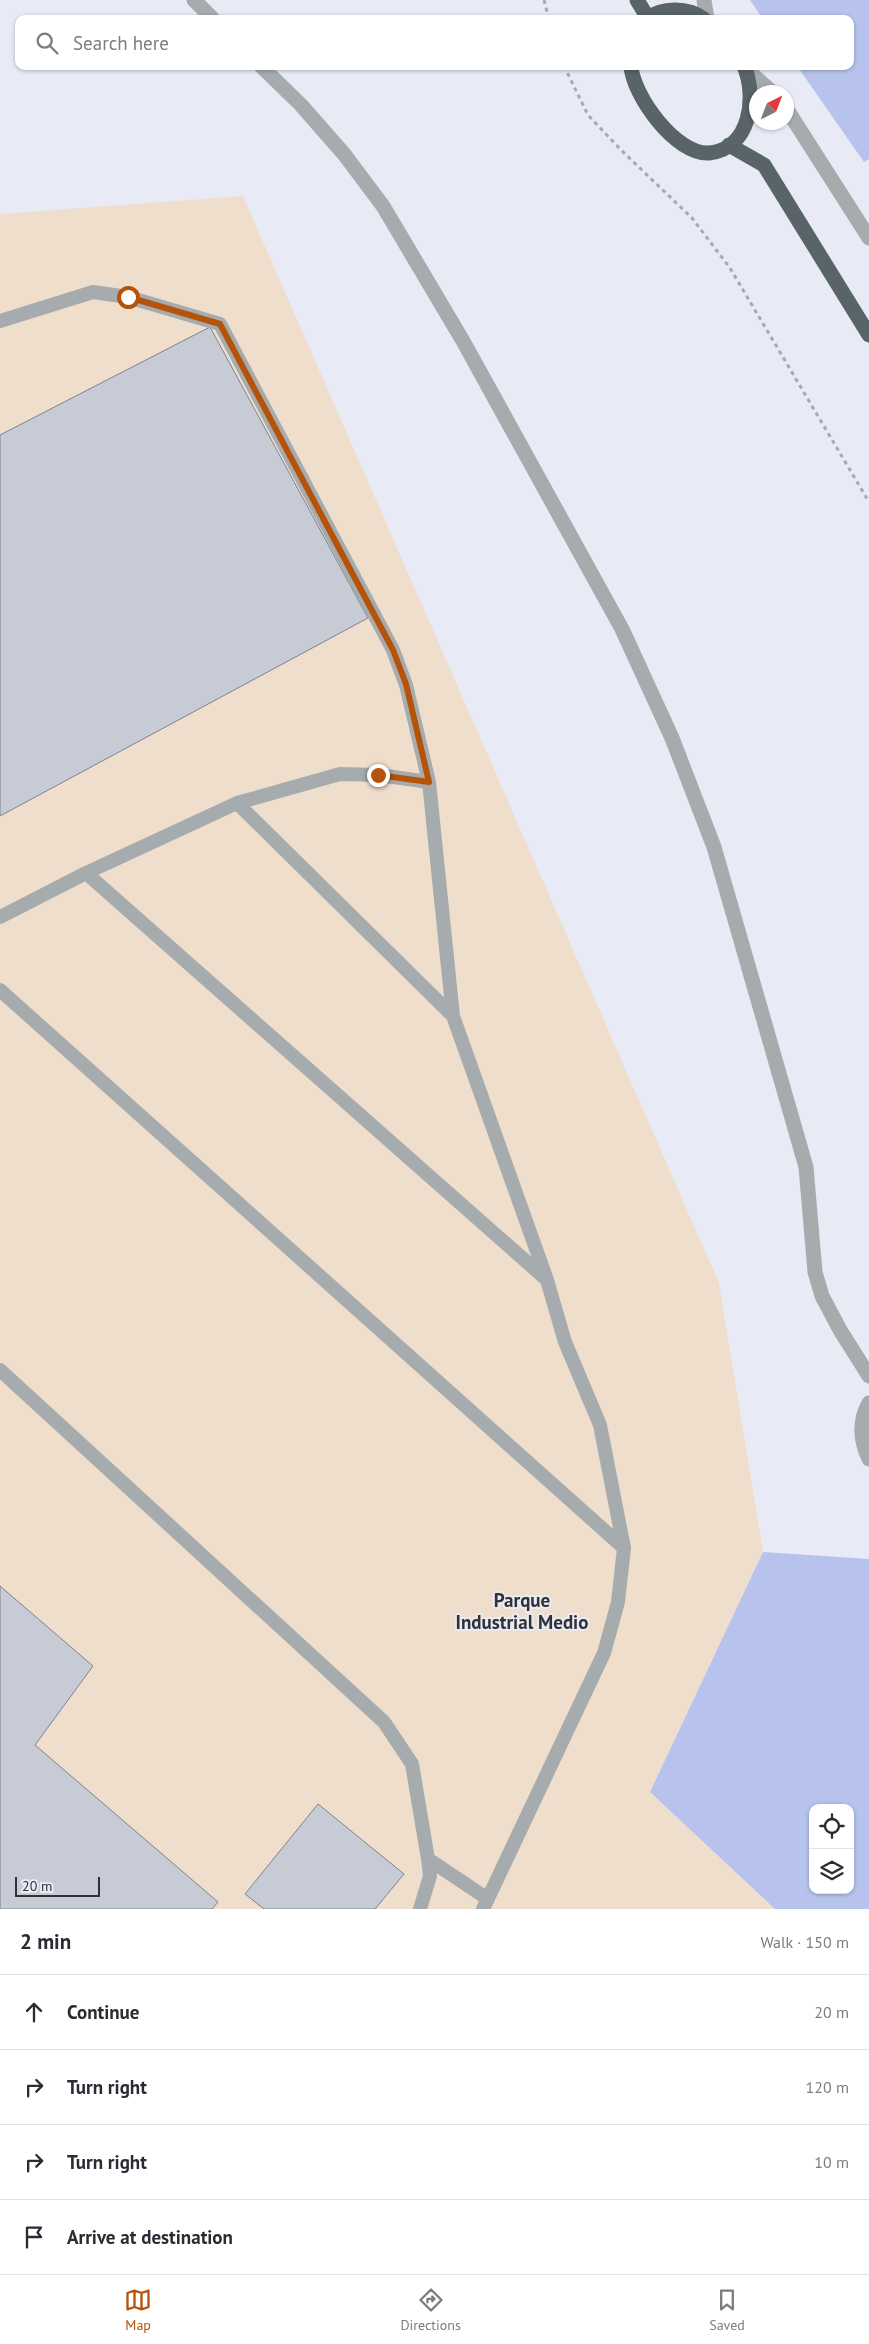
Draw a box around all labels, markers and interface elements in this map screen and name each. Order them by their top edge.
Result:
search box [15,15,854,70]
icon: search [33,29,61,57]
text: Search here [73,31,169,55]
north arrow [749,85,794,130]
route start [117,286,140,309]
route end [367,764,390,787]
district label: Parque Industrial Medio [456,1588,588,1634]
map controls [809,1804,854,1894]
button: locate [809,1804,854,1849]
button: layers [809,1849,854,1894]
scale bar [15,1874,100,1897]
text: 20 m [22,1877,52,1895]
text: 2 min [20,1928,71,1955]
text: Walk · 150 m [760,1932,849,1952]
icon: ahead [20,1998,48,2026]
text: Continue [67,2000,139,2024]
text: 20 m [814,2002,849,2022]
icon: right [20,2073,48,2101]
text: Turn right [67,2075,147,2099]
text: 120 m [806,2077,849,2097]
icon: right [20,2148,48,2176]
text: Turn right [67,2150,147,2174]
text: 10 m [814,2152,849,2172]
icon: arrive [20,2223,48,2251]
text: Arrive at destination [67,2225,233,2249]
tab: Map [124,2286,152,2334]
tab: Directions [400,2286,461,2334]
tab: Saved [709,2286,745,2334]

